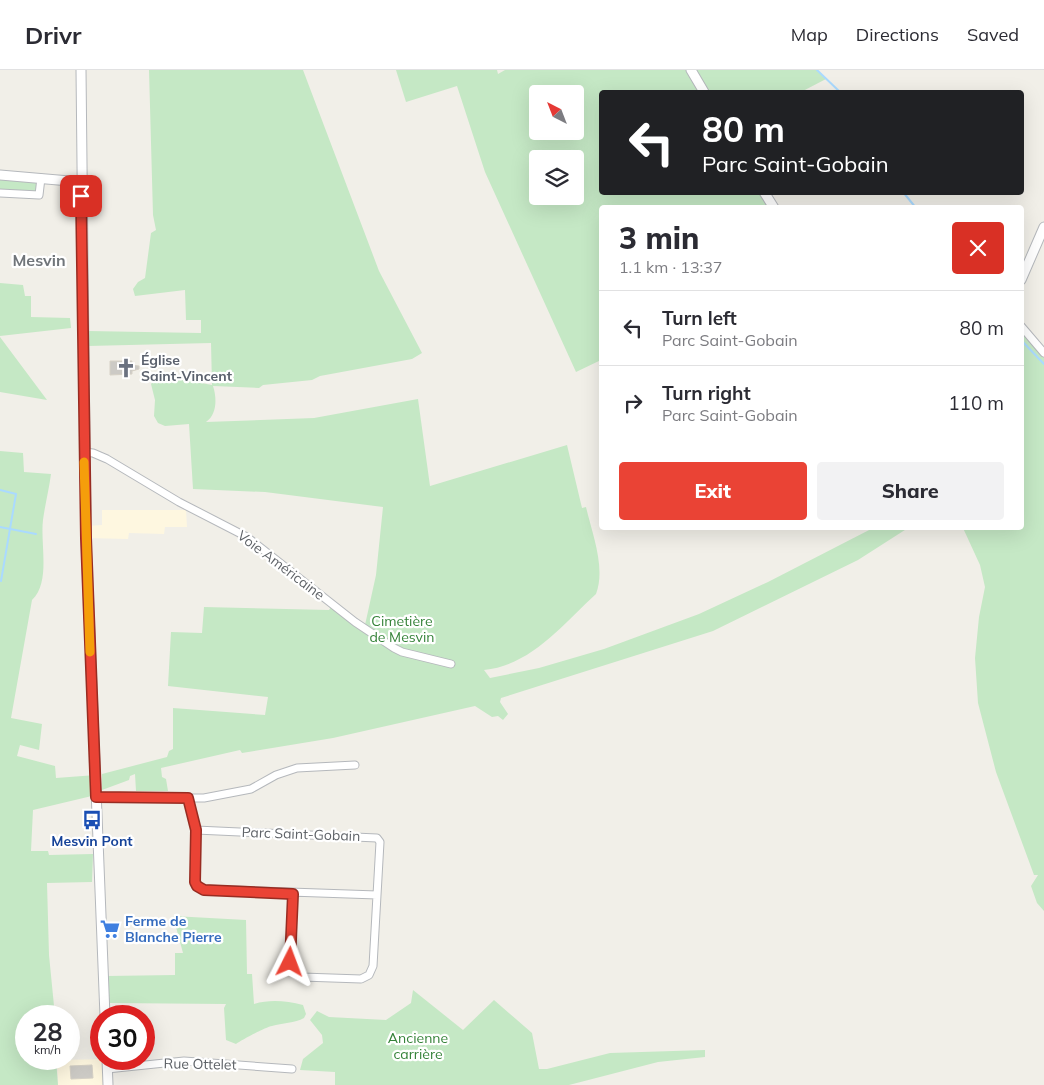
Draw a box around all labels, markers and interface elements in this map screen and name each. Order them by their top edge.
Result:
text: Drivr [25,20,81,50]
text: Map [791,23,828,46]
text: Directions [856,23,939,46]
text: Saved [967,23,1019,46]
north arrow [529,85,584,140]
map controls [529,85,584,205]
text: 80 m [702,107,785,151]
icon: left [619,110,684,175]
button: layers [529,150,584,205]
text: Parc Saint-Gobain [702,150,889,178]
pin [60,175,102,217]
icon: arrive [67,182,95,210]
text: 3 min [619,219,699,257]
button: close [952,222,1004,274]
district label: Mesvin [12,250,66,270]
text: 1.1 km · 13:37 [619,257,722,277]
text: Turn left [662,306,737,330]
icon: left [619,314,647,342]
text: 80 m [960,316,1004,340]
text: Parc Saint-Gobain [662,330,798,350]
place label: Église Saint-Vincent [141,351,233,385]
church icon: Église Saint-Vincent [115,357,137,379]
text: Turn right [662,381,751,405]
icon: right [619,389,647,417]
text: 110 m [948,391,1004,415]
text: Parc Saint-Gobain [662,405,798,425]
button: Exit [619,462,807,520]
button: Share [817,462,1004,520]
street label: Voie Américaine [234,526,328,604]
park label: Cimetière de Mesvin [369,612,435,646]
bus stop icon: Mesvin Pont [81,809,103,831]
street label: Parc Saint-Gobain [241,823,361,845]
place label: Mesvin Pont [51,832,133,850]
place label: Ferme de Blanche Pierre [125,912,222,946]
supermarket icon: Ferme de Blanche Pierre [99,918,121,940]
position arrow [263,935,315,987]
speed limit sign: 30 [90,1005,155,1070]
text: 28 [32,1016,63,1047]
park label: Ancienne carrière [388,1029,448,1063]
text: km/h [34,1042,61,1057]
street label: Rue Ottelet [163,1054,237,1074]

